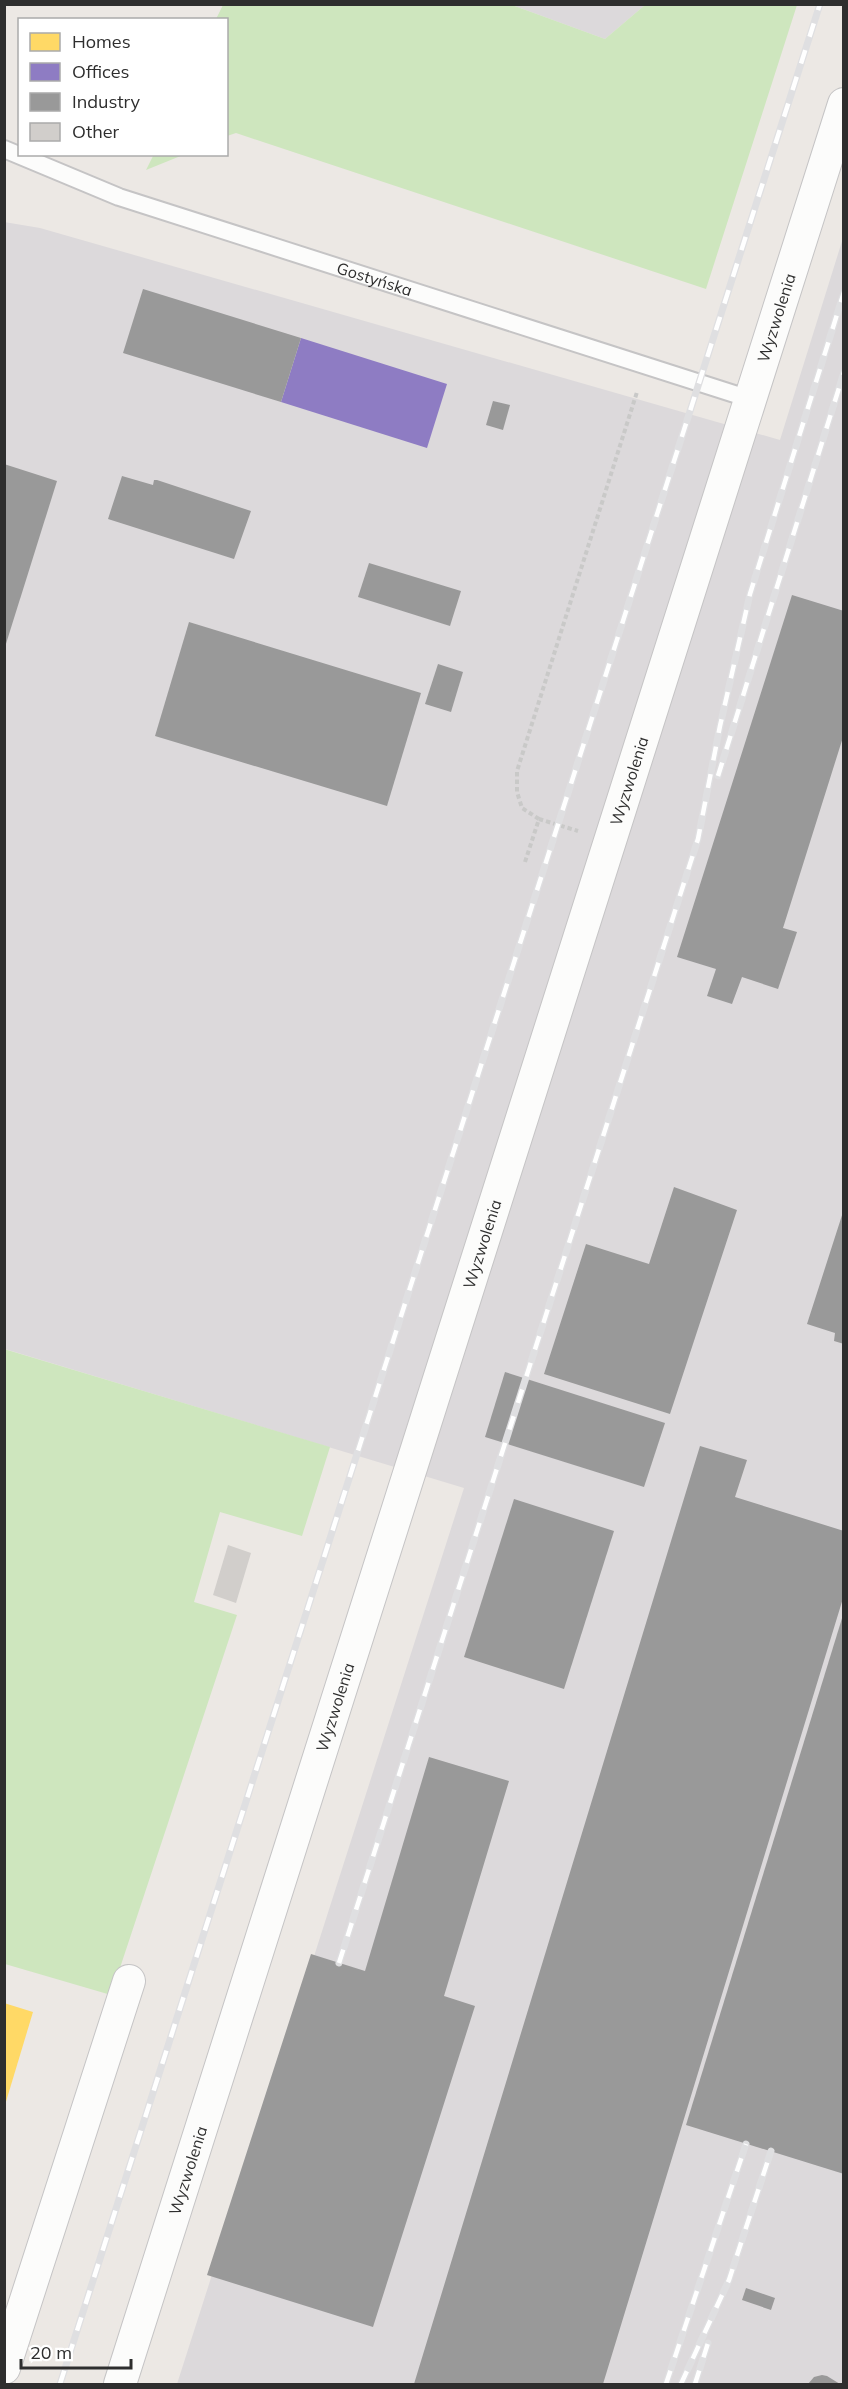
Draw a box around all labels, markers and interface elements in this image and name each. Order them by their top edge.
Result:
legend [18,18,228,156]
text: Homes [72,30,131,53]
text: Offices [72,60,130,83]
text: Industry [72,90,141,113]
text: Other [72,120,120,143]
street label: Gostyńska [334,257,415,300]
street label: Wyzwolenia [753,271,800,365]
street label: Wyzwolenia [606,734,653,828]
street label: Wyzwolenia [458,1197,505,1291]
street label: Wyzwolenia [311,1660,358,1754]
street label: Wyzwolenia [164,2124,211,2217]
scale bar [21,2332,130,2370]
text: 20 m [30,2341,72,2364]

